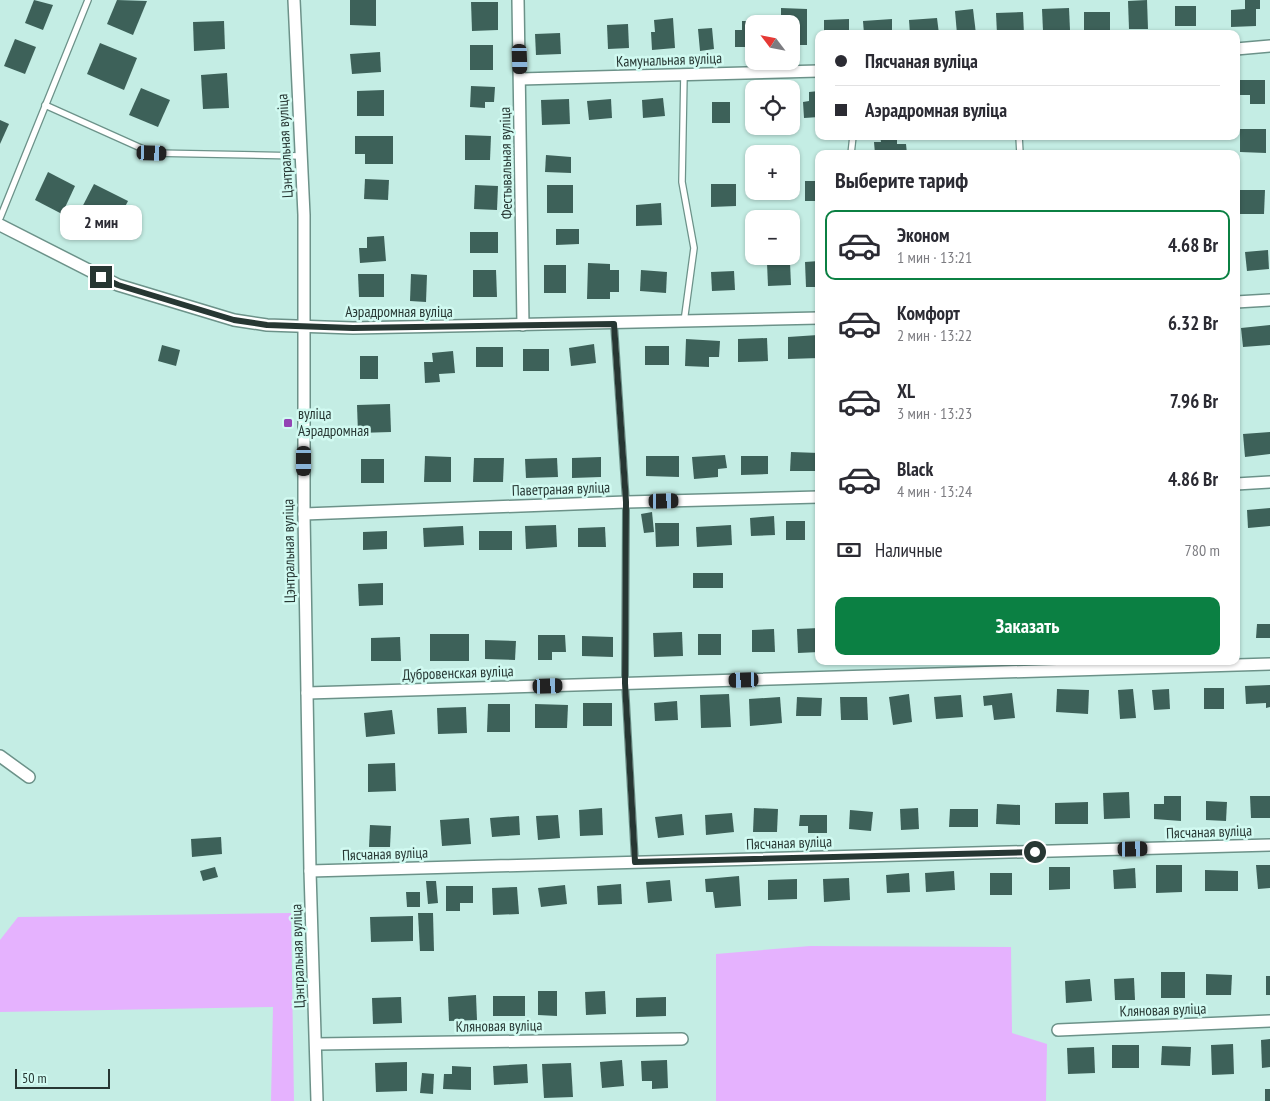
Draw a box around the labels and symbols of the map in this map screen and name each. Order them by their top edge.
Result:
north arrow [745,15,800,70]
car [511,44,528,74]
street label: Камунальная вуліца [616,48,722,71]
street label: Цэнтральная вуліца [272,93,297,199]
street label: Фестывальная вуліца [495,107,516,219]
car [136,145,167,161]
callout: 2 мин [60,204,142,240]
route end [90,266,112,288]
street label: Аэрадромная вуліца [345,302,453,321]
place label: вуліца Аэрадромная [298,404,369,440]
marker: вуліца Аэрадромная [282,417,294,429]
car [296,446,311,476]
street label: Паветраная вуліца [511,477,611,500]
car [648,493,679,509]
street label: Цэнтральная вуліца [278,499,299,603]
street label: Дубровенская вуліца [402,661,514,684]
car [728,672,759,688]
car [532,678,563,694]
street label: Пясчаная вуліца [1166,821,1252,842]
street label: Пясчаная вуліца [746,832,832,853]
route start [1024,841,1046,863]
car [1117,841,1148,857]
street label: Пясчаная вуліца [342,843,428,864]
street label: Цэнтральная вуліца [286,904,309,1009]
street label: Кляновая вуліца [1119,998,1207,1021]
street label: Кляновая вуліца [455,1015,542,1036]
scale bar [15,1066,110,1089]

